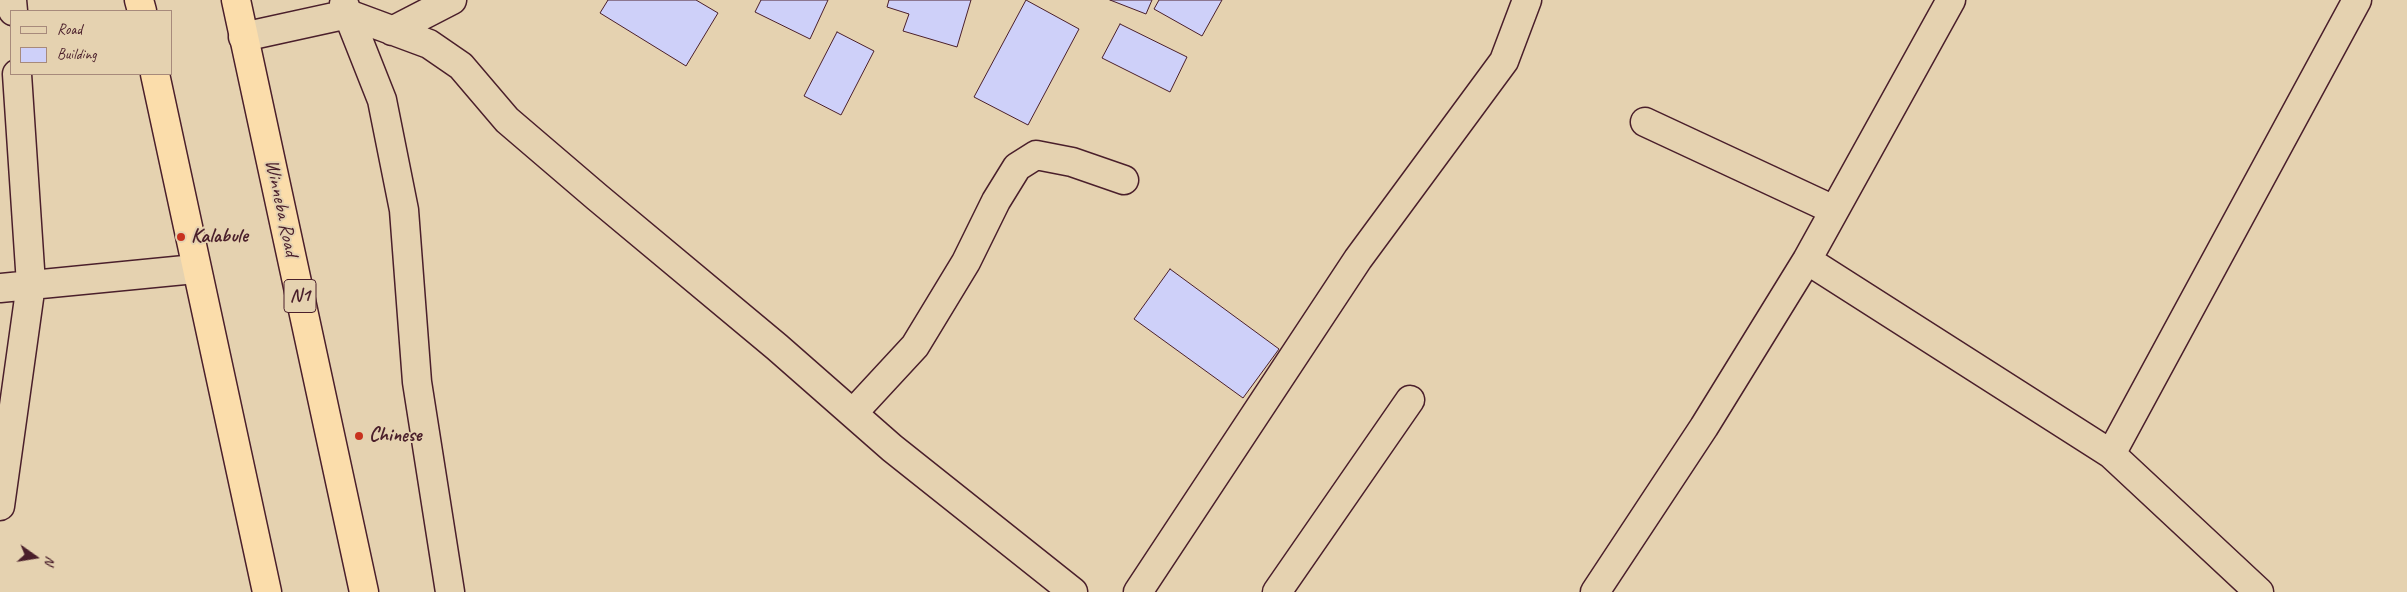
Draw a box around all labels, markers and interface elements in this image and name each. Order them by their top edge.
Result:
legend [10,10,172,75]
text: Road [57,20,82,39]
text: Building [57,45,96,64]
street label: Winneba Road [259,157,303,259]
place label: Kalabule [191,225,248,249]
marker: Kalabule [175,231,187,243]
road number: N1 [284,280,316,312]
place label: Chinese [369,424,421,448]
marker: Chinese [353,430,365,442]
north arrow [10,532,60,582]
text: N [41,554,59,567]

